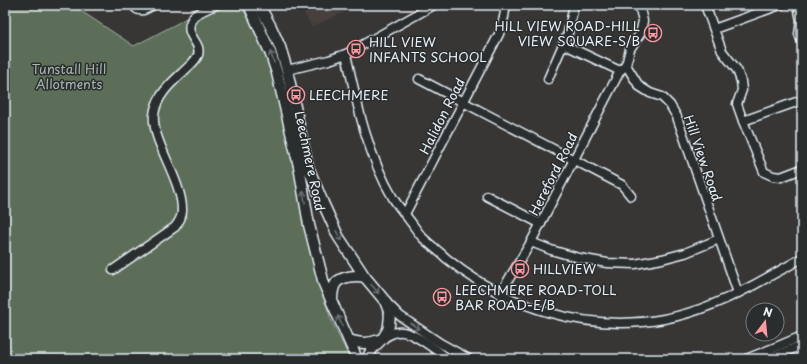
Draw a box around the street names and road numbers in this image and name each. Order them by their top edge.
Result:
street label: Halidon Road [414,74,469,157]
street label: Leechmere Road [291,109,330,213]
street label: Hill View Road [680,112,727,204]
street label: Hereford Road [523,129,582,219]

